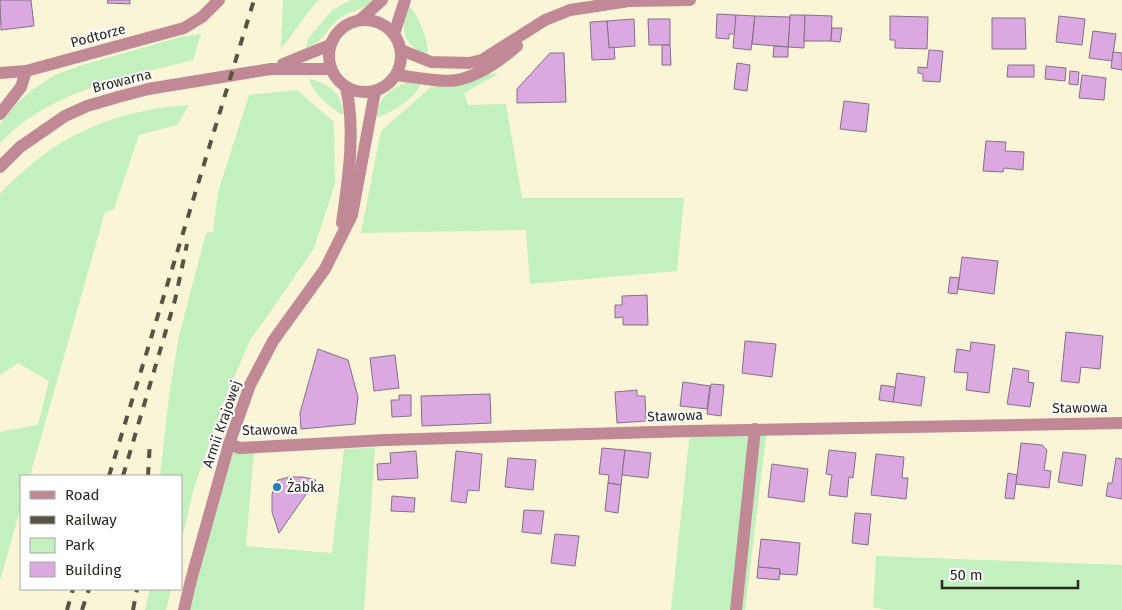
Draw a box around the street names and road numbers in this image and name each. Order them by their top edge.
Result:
street label: Podtorze [69,21,127,51]
street label: Browarna [91,65,153,97]
street label: Armii Krajowej [199,378,245,470]
street label: Stawowa [1052,399,1108,417]
street label: Stawowa [647,407,703,425]
street label: Stawowa [242,421,298,439]

